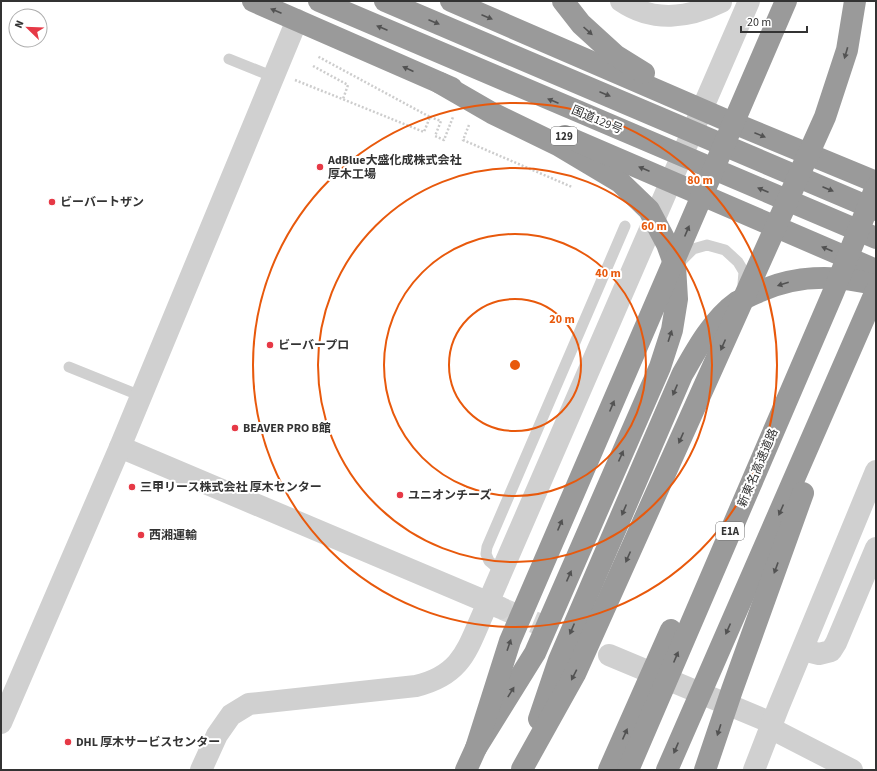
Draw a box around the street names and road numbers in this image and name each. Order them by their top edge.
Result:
street label: 国道129号 [569,102,625,138]
road number: 129 [551,127,577,145]
street label: 新東名高速道路 [734,426,782,510]
road number: E1A [716,522,744,540]

